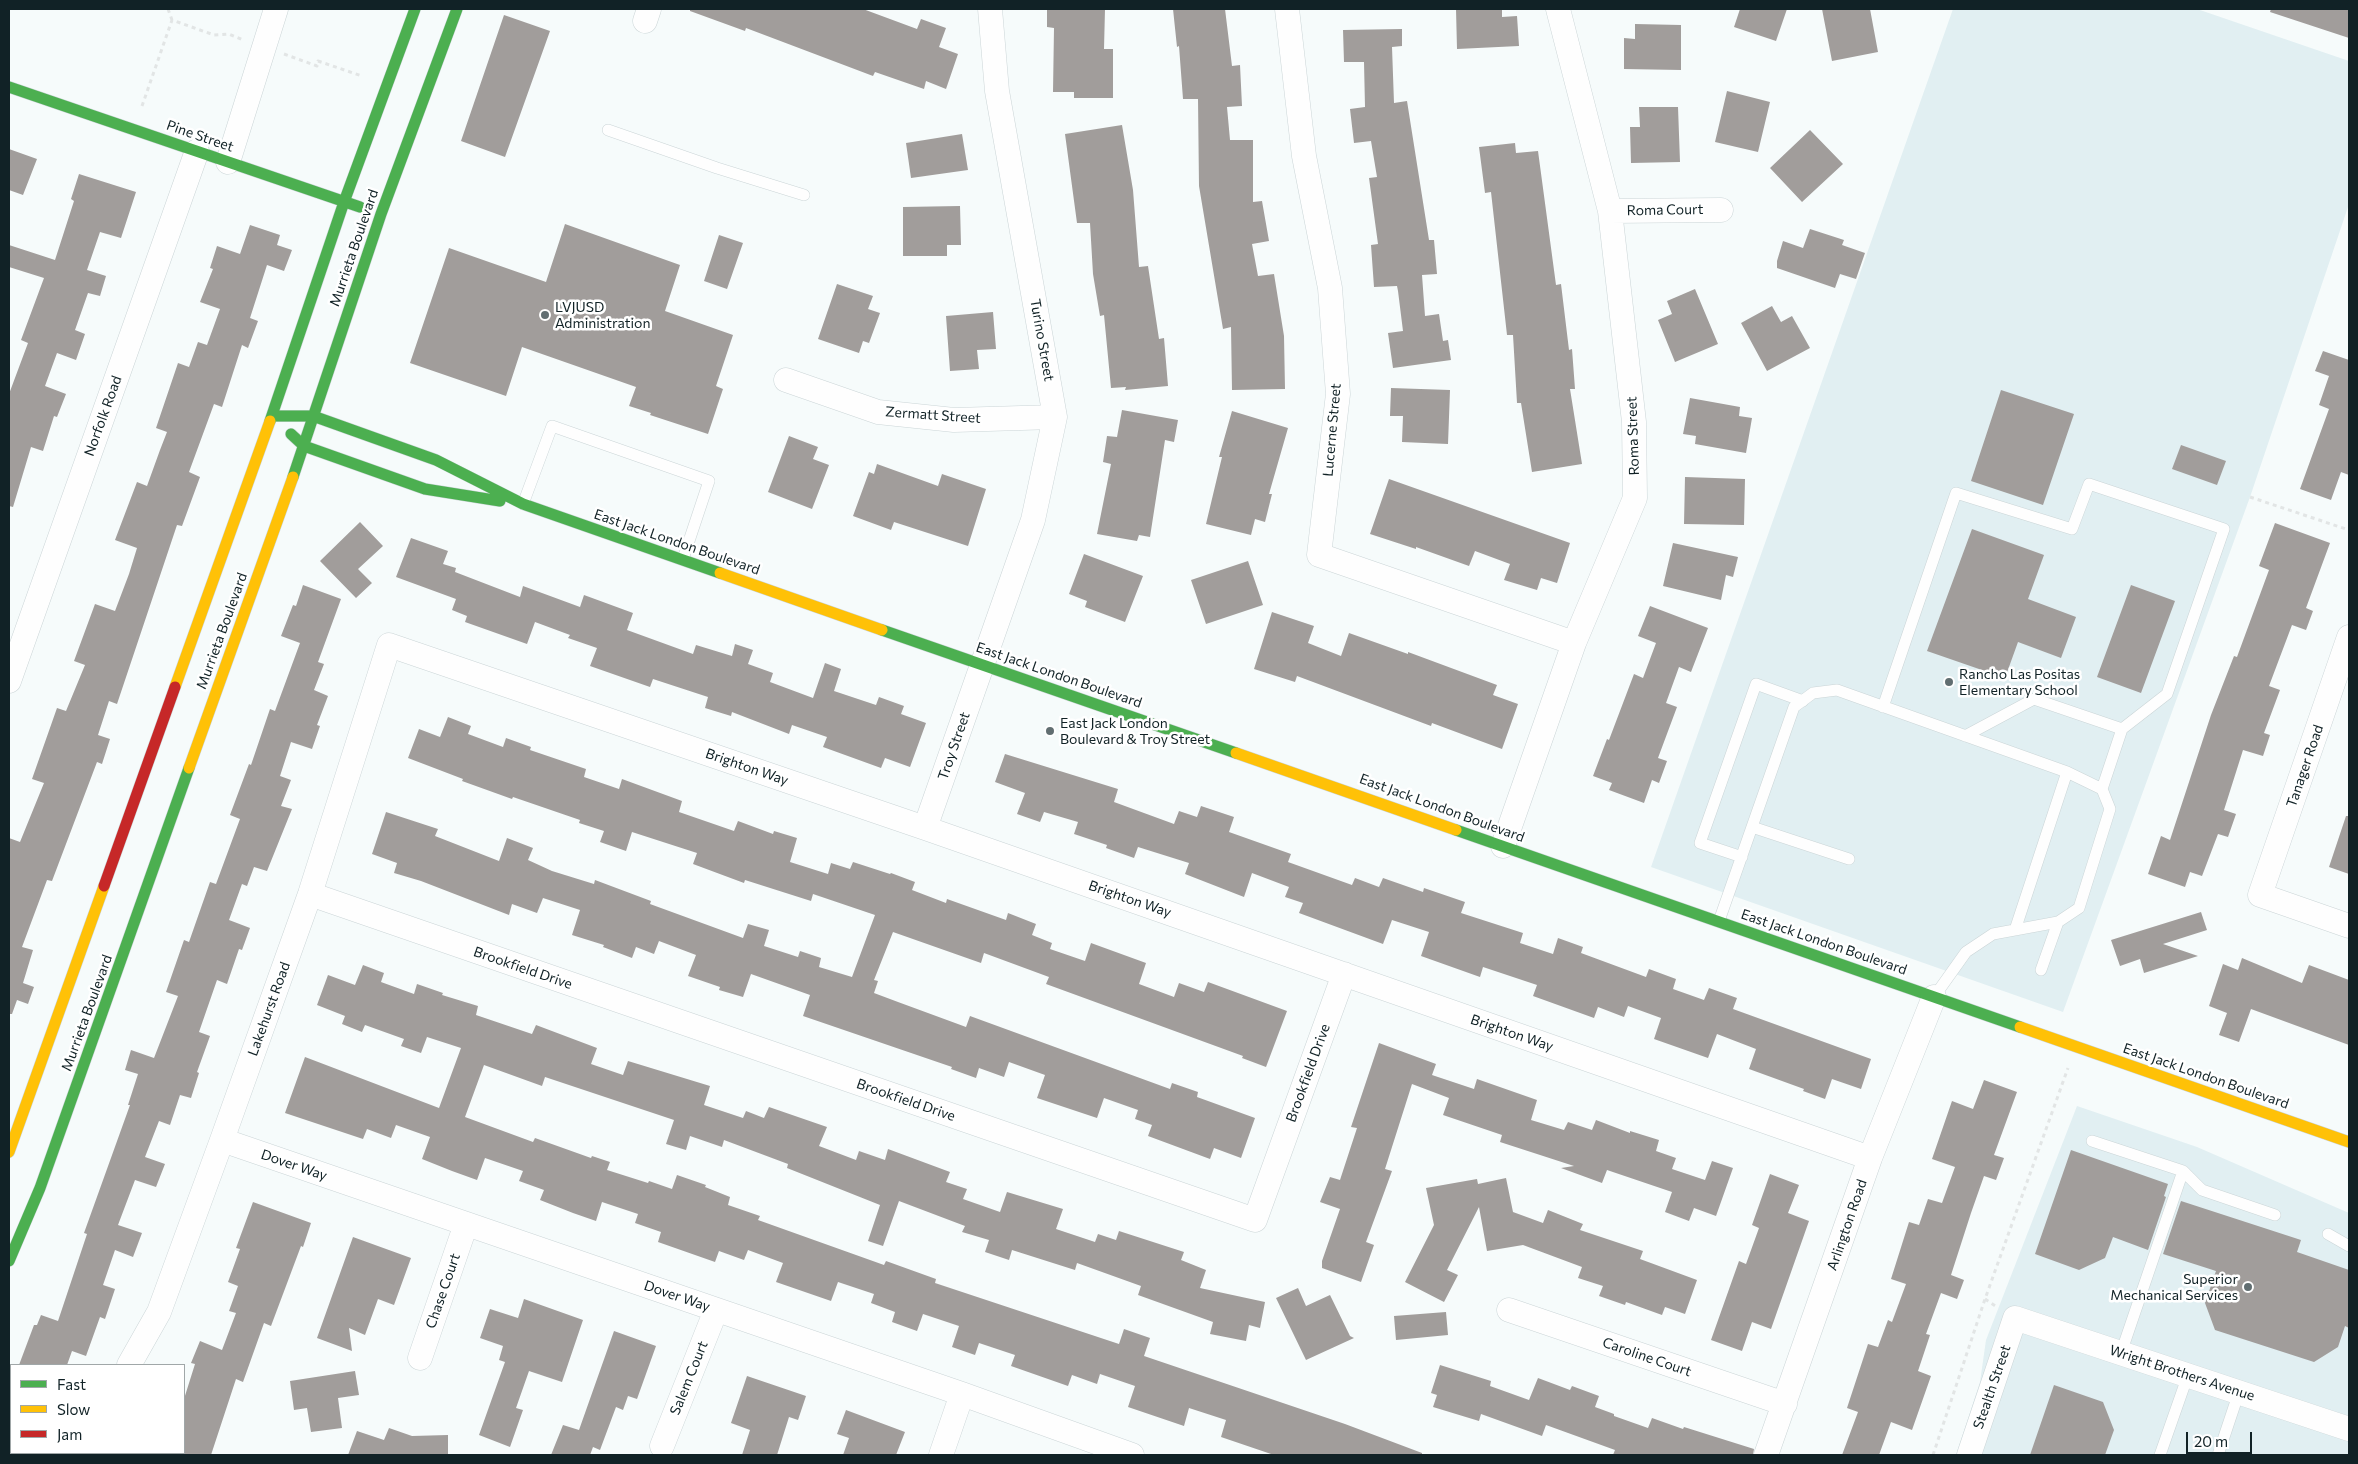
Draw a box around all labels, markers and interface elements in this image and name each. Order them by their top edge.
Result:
street label: Pine Street [164,117,236,155]
street label: Murrieta Boulevard [326,187,382,309]
street label: Roma Court [1627,201,1703,219]
street label: Turino Street [1026,297,1058,383]
place label: LVJUSD Administration [555,299,650,332]
marker: LVJUSD Administration [539,309,551,321]
street label: Norfolk Road [81,373,125,459]
street label: Lucerne Street [1320,383,1344,477]
street label: Roma Street [1623,396,1643,476]
street label: Zermatt Street [885,403,981,427]
street label: East Jack London Boulevard [592,506,762,578]
street label: Murrieta Boulevard [193,570,251,692]
street label: East Jack London Boulevard [974,639,1144,711]
place label: Rancho Las Positas Elementary School [1959,666,2080,699]
marker: Rancho Las Positas Elementary School [1943,676,1955,688]
street label: Troy Street [935,710,973,782]
place label: East Jack London Boulevard & Troy Street [1060,715,1210,748]
street label: Tanager Road [2283,722,2327,810]
marker: East Jack London Boulevard & Troy Street [1044,725,1056,737]
street label: Brighton Way [703,745,791,789]
street label: East Jack London Boulevard [1357,770,1527,846]
street label: Brighton Way [1086,877,1174,921]
street label: East Jack London Boulevard [1739,906,1909,978]
street label: Brookfield Drive [471,943,575,993]
street label: Murrieta Boulevard [58,952,116,1074]
street label: Lakehurst Road [244,960,294,1058]
street label: Brighton Way [1468,1011,1556,1055]
street label: Brookfield Drive [1282,1022,1334,1124]
street label: East Jack London Boulevard [2121,1040,2291,1112]
street label: Brookfield Drive [854,1075,958,1125]
street label: Dover Way [259,1146,329,1184]
street label: Arlington Road [1824,1177,1870,1273]
street label: Chase Court [422,1251,464,1331]
place label: Superior Mechanical Services [2110,1271,2238,1304]
street label: Dover Way [642,1277,712,1315]
marker: Superior Mechanical Services [2242,1281,2254,1293]
street label: Caroline Court [1600,1334,1694,1380]
street label: Salem Court [667,1338,711,1418]
street label: Wright Brothers Avenue [2107,1342,2257,1404]
street label: Stealth Street [1970,1343,2014,1431]
legend [10,1364,185,1454]
text: Fast [57,1375,86,1393]
text: Slow [57,1400,90,1418]
scale bar [2188,1422,2254,1454]
text: Jam [57,1425,82,1443]
text: 20 m [2194,1432,2228,1450]

